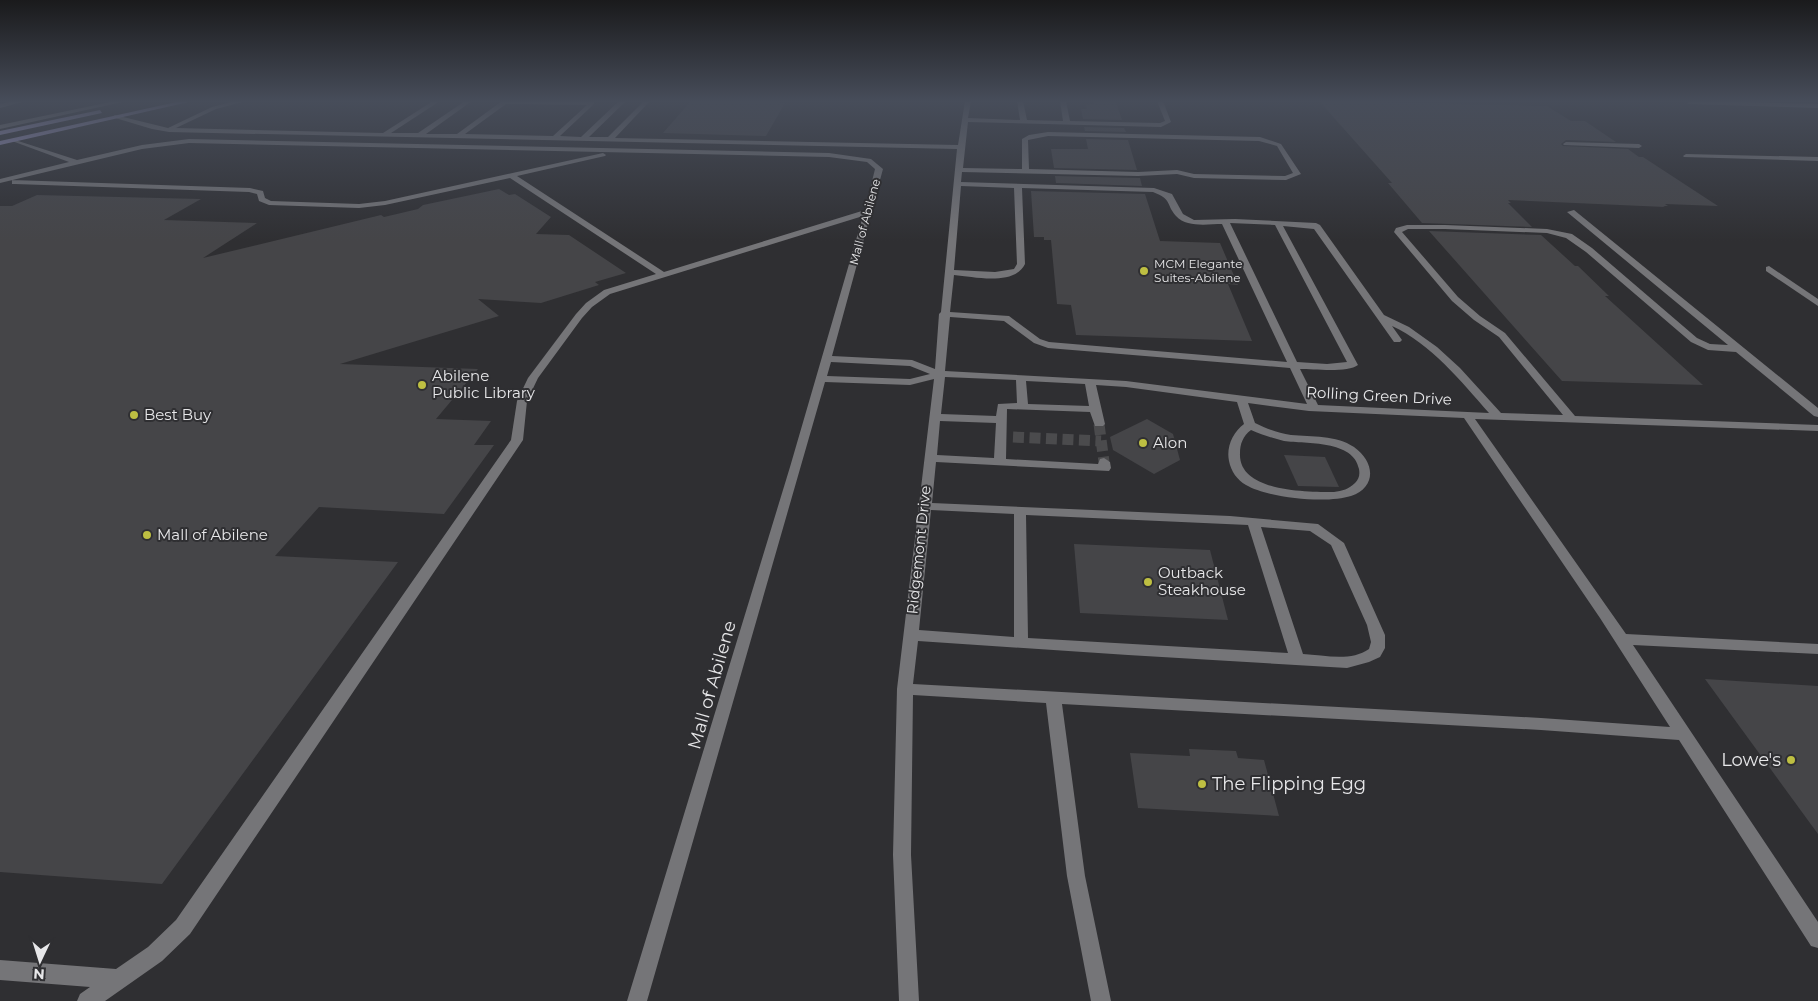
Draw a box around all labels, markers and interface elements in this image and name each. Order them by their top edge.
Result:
street label: Mall of Abilene [846,177,883,267]
place label: MCM Elegante Suites-Abilene [1154,256,1242,285]
marker: MCM Elegante Suites-Abilene [1138,265,1150,277]
place label: Abilene Public Library [432,366,536,402]
marker: Abilene Public Library [416,379,428,391]
street label: Rolling Green Drive [1306,382,1452,409]
place label: Best Buy [144,405,212,424]
marker: Best Buy [128,409,140,421]
place label: Alon [1153,433,1187,452]
marker: Alon [1137,437,1149,449]
street label: Ridgemont Drive [902,485,935,615]
place label: Mall of Abilene [157,525,268,544]
marker: Mall of Abilene [141,529,153,541]
place label: Outback Steakhouse [1158,563,1246,599]
marker: Outback Steakhouse [1142,576,1154,588]
street label: Mall of Abilene [683,618,741,752]
place label: Lowe's [1721,749,1781,771]
marker: Lowe's [1785,754,1797,766]
place label: The Flipping Egg [1212,773,1366,795]
marker: The Flipping Egg [1196,778,1208,790]
north arrow [15,936,65,986]
text: N [33,965,45,983]

